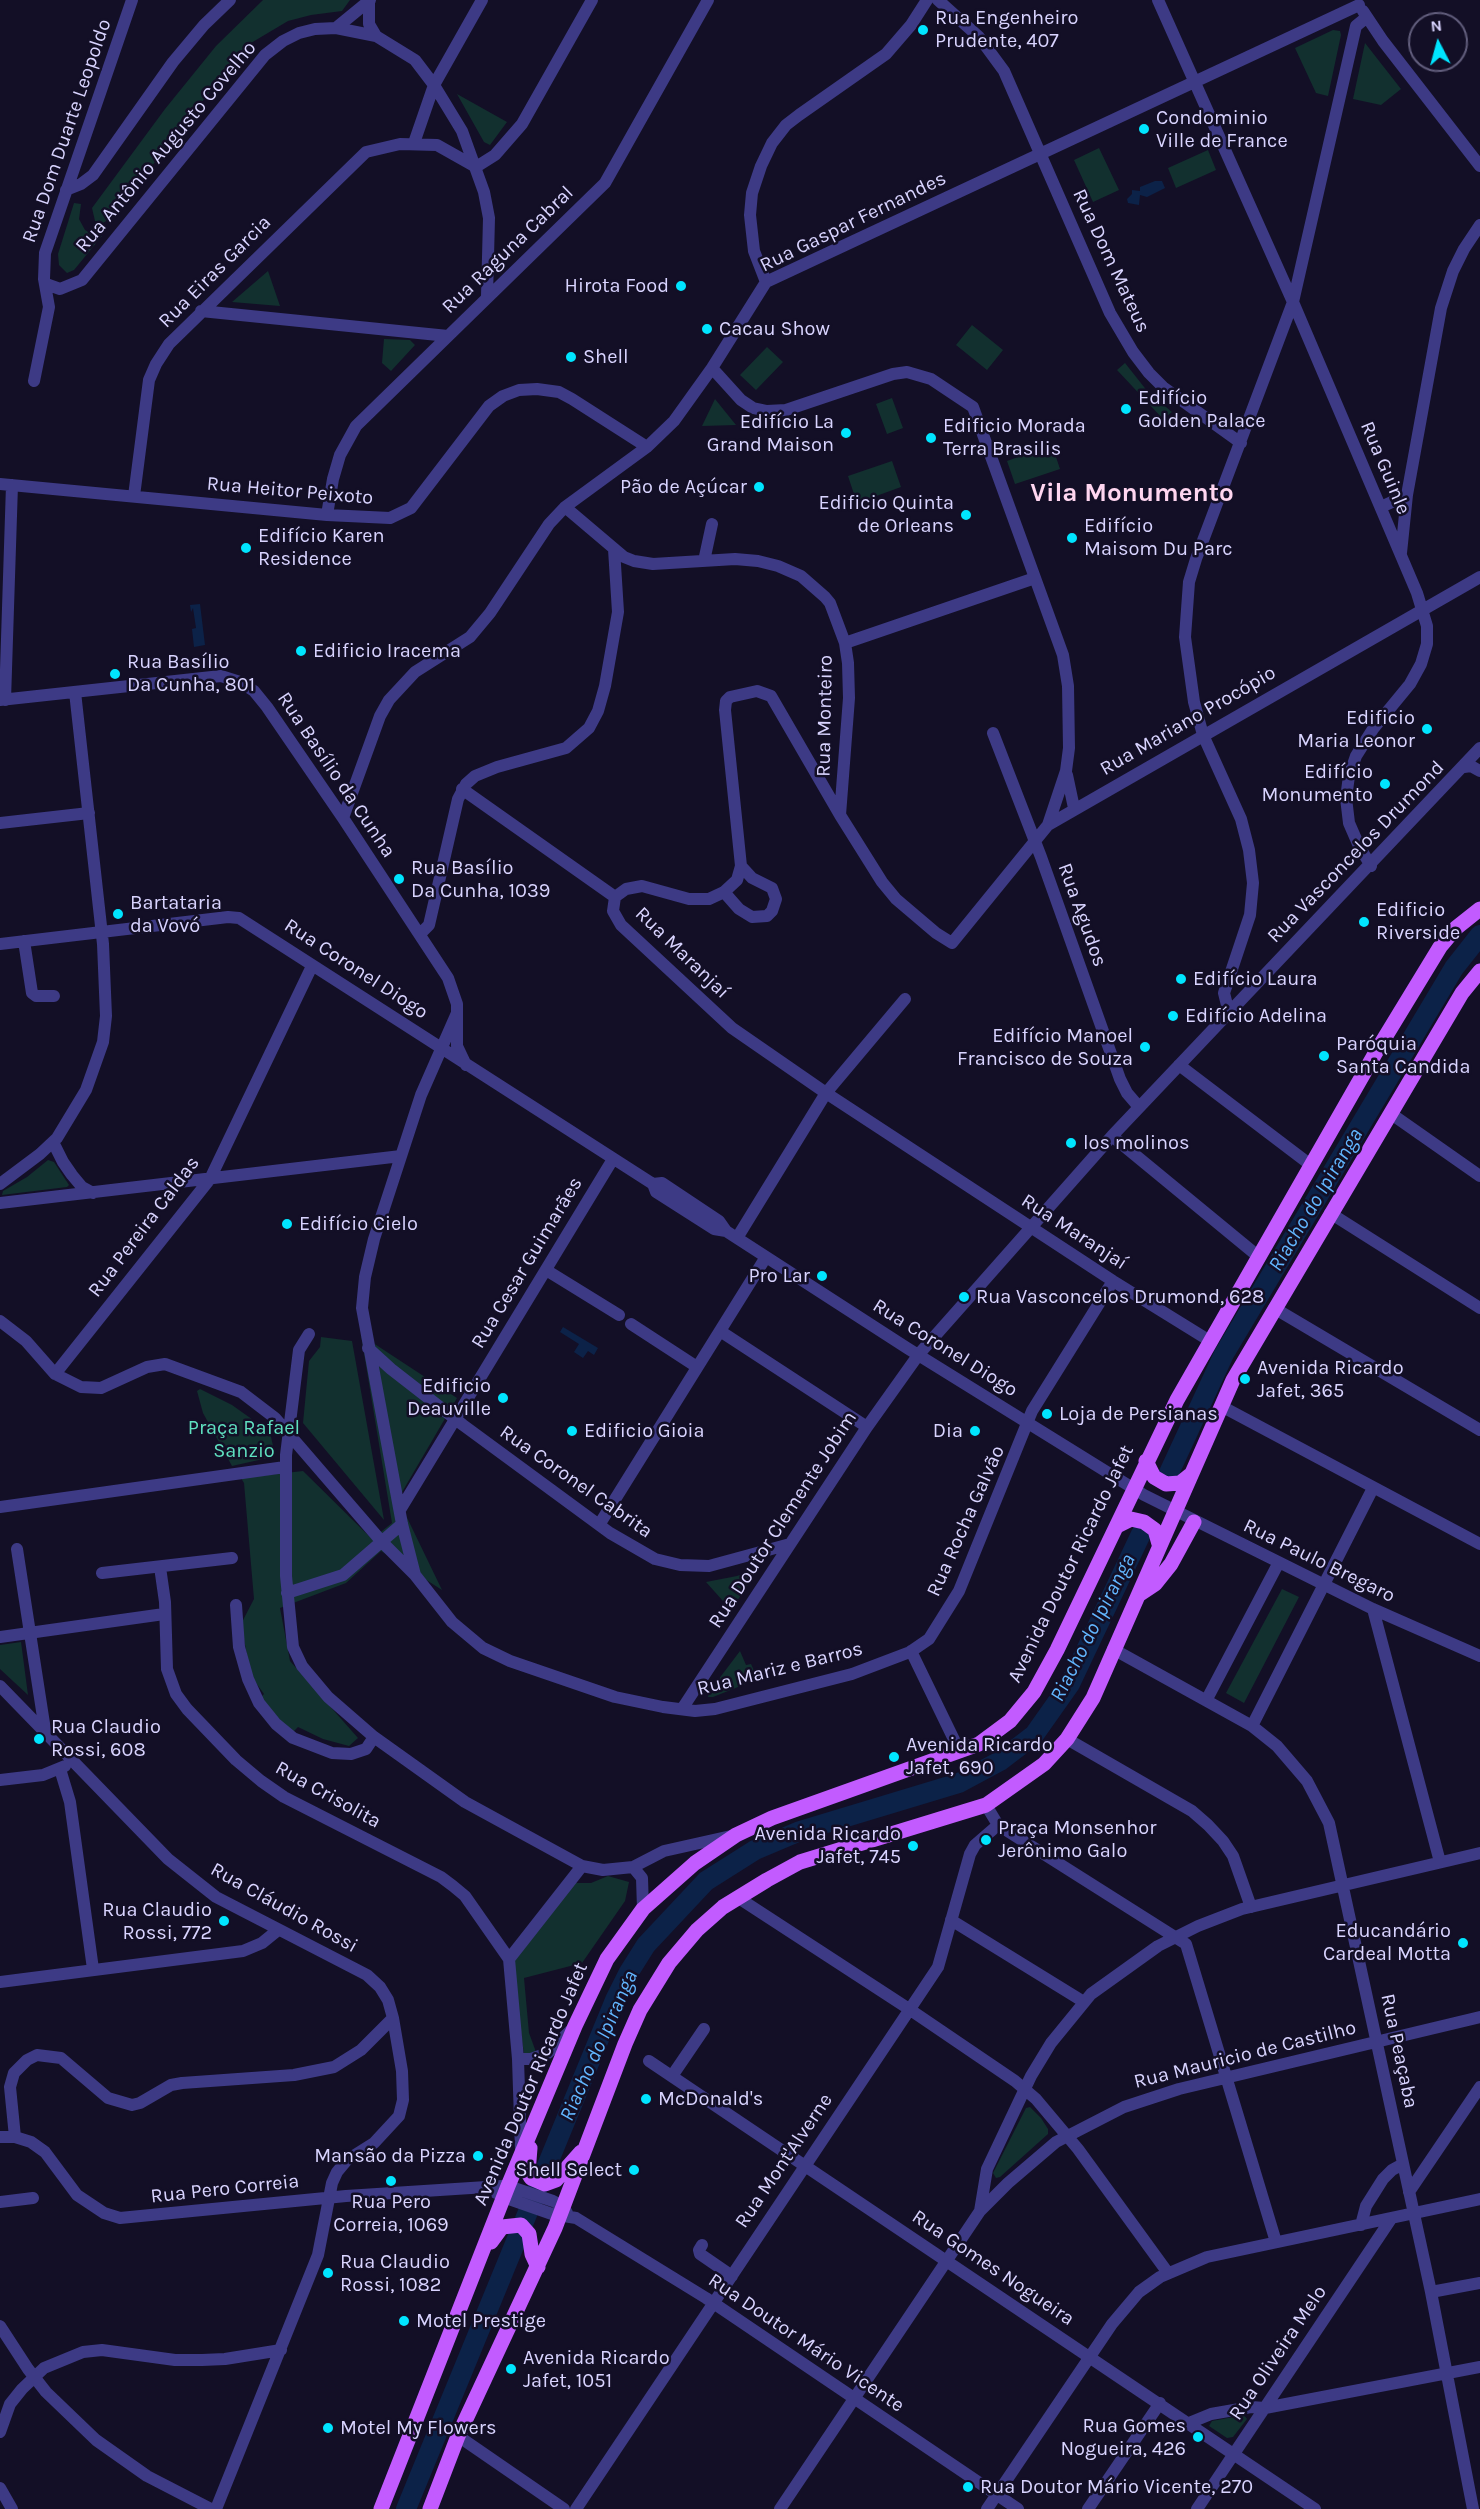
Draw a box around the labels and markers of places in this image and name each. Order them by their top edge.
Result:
place label: Rua Engenheiro Prudente, 407 [935,6,1079,53]
marker: Rua Engenheiro Prudente, 407 [916,23,930,37]
place label: Condominio Ville de France [1156,106,1288,153]
marker: Condominio Ville de France [1137,122,1151,136]
place label: Hirota Food [565,274,669,298]
marker: Hirota Food [674,279,688,293]
place label: Cacau Show [719,317,830,341]
marker: Cacau Show [700,322,714,336]
place label: Shell [583,345,629,369]
marker: Shell [564,350,578,364]
place label: Edifício Golden Palace [1138,386,1266,433]
marker: Edifício Golden Palace [1119,402,1133,416]
place label: Edifício La Grand Maison [707,410,834,457]
place label: Edificio Morada Terra Brasilis [943,414,1086,461]
marker: Edifício La Grand Maison [839,426,853,440]
marker: Edificio Morada Terra Brasilis [924,431,938,445]
place label: Pão de Açúcar [620,475,747,499]
marker: Pão de Açúcar [752,480,766,494]
place label: Edificio Quinta de Orleans [818,491,954,538]
marker: Edificio Quinta de Orleans [959,508,973,522]
place label: Edifício Maisom Du Parc [1084,514,1232,561]
place label: Edifício Karen Residence [258,524,385,571]
marker: Edifício Maisom Du Parc [1065,531,1079,545]
marker: Edifício Karen Residence [239,541,253,555]
place label: Edificio Iracema [313,639,461,663]
marker: Edificio Iracema [294,644,308,658]
place label: Rua Basílio Da Cunha, 801 [127,650,255,697]
marker: Rua Basílio Da Cunha, 801 [108,667,122,681]
place label: Edificio Maria Leonor [1297,706,1415,753]
marker: Edificio Maria Leonor [1420,722,1434,736]
place label: Edifício Monumento [1261,760,1373,807]
marker: Edifício Monumento [1378,777,1392,791]
place label: Rua Basílio Da Cunha, 1039 [411,856,550,903]
marker: Rua Basílio Da Cunha, 1039 [392,872,406,886]
place label: Bartataria da Vovó [130,891,222,938]
place label: Edificio Riverside [1376,898,1460,945]
marker: Bartataria da Vovó [111,907,125,921]
marker: Edificio Riverside [1357,915,1371,929]
place label: Edifício Laura [1193,967,1318,991]
marker: Edifício Laura [1174,972,1188,986]
place label: Edifício Adelina [1185,1004,1327,1028]
marker: Edifício Adelina [1166,1009,1180,1023]
place label: Edifício Manoel Francisco de Souza [957,1024,1133,1071]
place label: Paróquia Santa Candida [1336,1032,1470,1079]
marker: Edifício Manoel Francisco de Souza [1138,1040,1152,1054]
marker: Paróquia Santa Candida [1317,1049,1331,1063]
place label: los molinos [1083,1131,1189,1155]
marker: los molinos [1064,1136,1078,1150]
place label: Edifício Cielo [299,1212,418,1236]
marker: Edifício Cielo [280,1217,294,1231]
place label: Pro Lar [748,1264,810,1288]
marker: Pro Lar [815,1269,829,1283]
place label: Rua Vasconcelos Drumond, 628 [976,1285,1264,1309]
marker: Rua Vasconcelos Drumond, 628 [957,1290,971,1304]
place label: Avenida Ricardo Jafet, 365 [1257,1356,1404,1403]
marker: Avenida Ricardo Jafet, 365 [1238,1372,1252,1386]
place label: Edificio Deauville [407,1374,491,1421]
marker: Edificio Deauville [496,1391,510,1405]
place label: Loja de Persianas [1059,1402,1218,1426]
marker: Loja de Persianas [1040,1407,1054,1421]
place label: Edificio Gioia [584,1419,705,1443]
place label: Dia [933,1419,963,1443]
marker: Edificio Gioia [565,1424,579,1438]
marker: Dia [968,1424,982,1438]
place label: Rua Claudio Rossi, 608 [51,1715,161,1762]
marker: Rua Claudio Rossi, 608 [32,1732,46,1746]
place label: Avenida Ricardo Jafet, 690 [906,1733,1053,1780]
marker: Avenida Ricardo Jafet, 690 [887,1750,901,1764]
place label: Praça Monsenhor Jerônimo Galo [998,1816,1156,1863]
place label: Avenida Ricardo Jafet, 745 [754,1822,901,1869]
marker: Praça Monsenhor Jerônimo Galo [979,1833,993,1847]
marker: Avenida Ricardo Jafet, 745 [906,1839,920,1853]
place label: Rua Claudio Rossi, 772 [102,1898,212,1945]
marker: Rua Claudio Rossi, 772 [217,1914,231,1928]
place label: Educandário Cardeal Motta [1323,1919,1451,1966]
marker: Educandário Cardeal Motta [1456,1936,1470,1950]
place label: McDonald's [658,2087,763,2111]
marker: McDonald's [639,2092,653,2106]
place label: Mansão da Pizza [314,2144,466,2168]
marker: Mansão da Pizza [471,2149,485,2163]
place label: Shell Select [516,2158,622,2182]
marker: Shell Select [627,2163,641,2177]
marker: Rua Pero Correia, 1069 [384,2174,398,2188]
place label: Rua Pero Correia, 1069 [333,2190,449,2237]
place label: Rua Claudio Rossi, 1082 [340,2250,450,2297]
marker: Rua Claudio Rossi, 1082 [321,2266,335,2280]
place label: Motel Prestige [416,2309,546,2333]
marker: Motel Prestige [397,2314,411,2328]
place label: Avenida Ricardo Jafet, 1051 [523,2346,670,2393]
marker: Avenida Ricardo Jafet, 1051 [504,2362,518,2376]
place label: Rua Gomes Nogueira, 426 [1060,2414,1186,2461]
place label: Motel My Flowers [340,2416,497,2440]
marker: Motel My Flowers [321,2421,335,2435]
marker: Rua Gomes Nogueira, 426 [1191,2430,1205,2444]
place label: Rua Doutor Mário Vicente, 270 [980,2475,1253,2499]
marker: Rua Doutor Mário Vicente, 270 [961,2480,975,2494]

